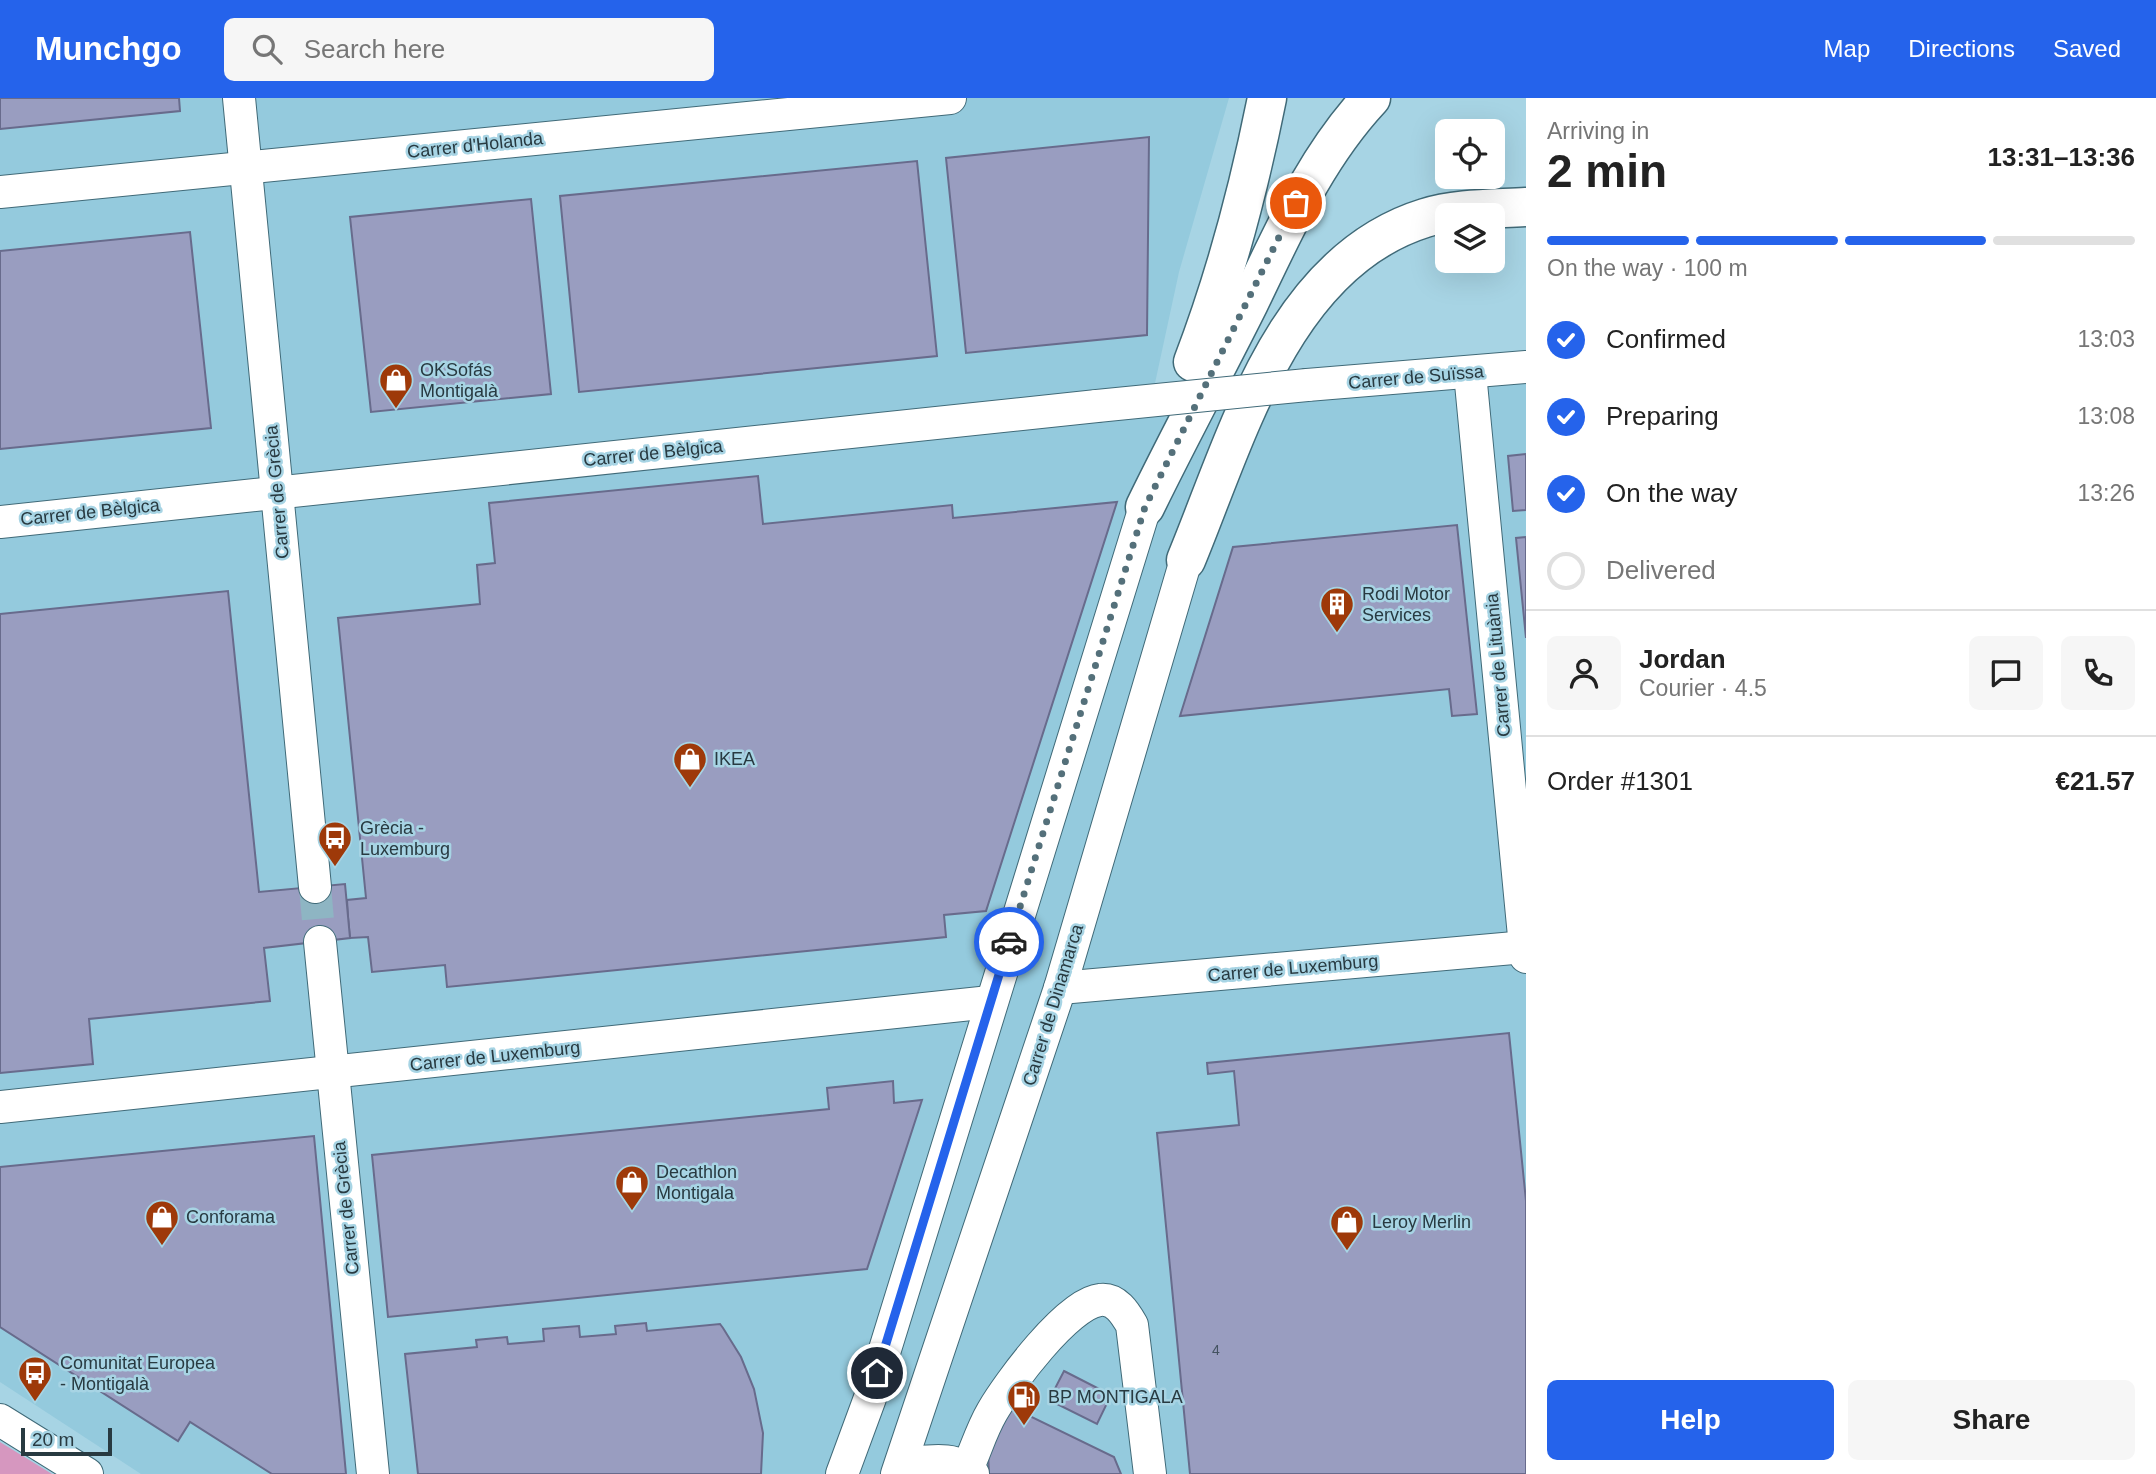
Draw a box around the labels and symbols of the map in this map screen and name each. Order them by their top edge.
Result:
street label: Carrer d'Holanda [406,128,545,162]
pin [1266,173,1326,233]
place label: OKSofás Montigalà [420,360,499,401]
shop icon: OKSofás Montigalà [377,361,415,410]
street label: Carrer de Suïssa [1347,361,1486,393]
street label: Carrer de Grècia [261,423,293,560]
street label: Carrer de Bèlgica [582,436,725,470]
street label: Carrer de Bèlgica [19,495,162,529]
place label: Rodi Motor Services [1362,584,1450,625]
building icon: Rodi Motor Services [1318,585,1356,634]
street label: Carrer de Lituània [1482,591,1514,738]
shop icon: IKEA [671,740,709,789]
place label: IKEA [714,749,755,769]
place label: Grècia - Luxemburg [360,818,450,859]
bus stop icon: Grècia - Luxemburg [316,819,354,868]
courier [974,907,1044,977]
street label: Carrer de Dinamarca [1019,921,1087,1088]
street label: Carrer de Luxemburg [1207,951,1379,985]
street label: Carrer de Luxemburg [409,1037,581,1075]
street label: Carrer de Grècia [329,1139,363,1276]
place label: Decathlon Montigala [656,1162,737,1203]
shop icon: Decathlon Montigala [613,1163,651,1212]
shop icon: Conforama [143,1198,181,1247]
shop icon: Leroy Merlin [1328,1203,1366,1252]
place label: Conforama [186,1207,276,1227]
place label: Leroy Merlin [1372,1212,1471,1232]
house number: 4 [1212,1342,1220,1358]
pin [847,1343,907,1403]
place label: Comunitat Europea - Montigalà [60,1353,216,1394]
bus stop icon: Comunitat Europea - Montigalà [16,1354,54,1403]
fuel station icon: BP MONTIGALA [1005,1378,1043,1427]
place label: BP MONTIGALA [1048,1387,1183,1407]
scale bar [21,1425,112,1457]

